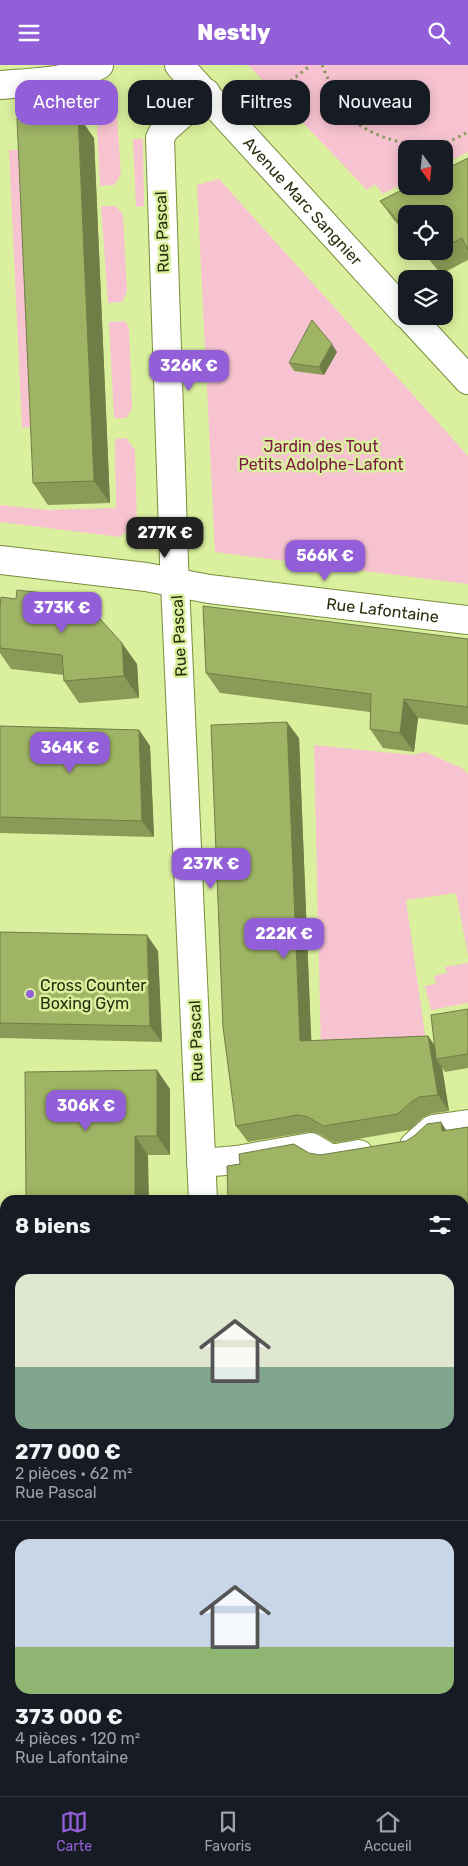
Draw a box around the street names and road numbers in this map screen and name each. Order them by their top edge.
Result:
street label: Avenue Marc Sangnier [240,133,366,269]
street label: Rue Pascal [151,191,173,273]
street label: Rue Lafontaine [325,594,440,626]
street label: Rue Pascal [167,595,191,677]
street label: Rue Pascal [185,1000,207,1082]

